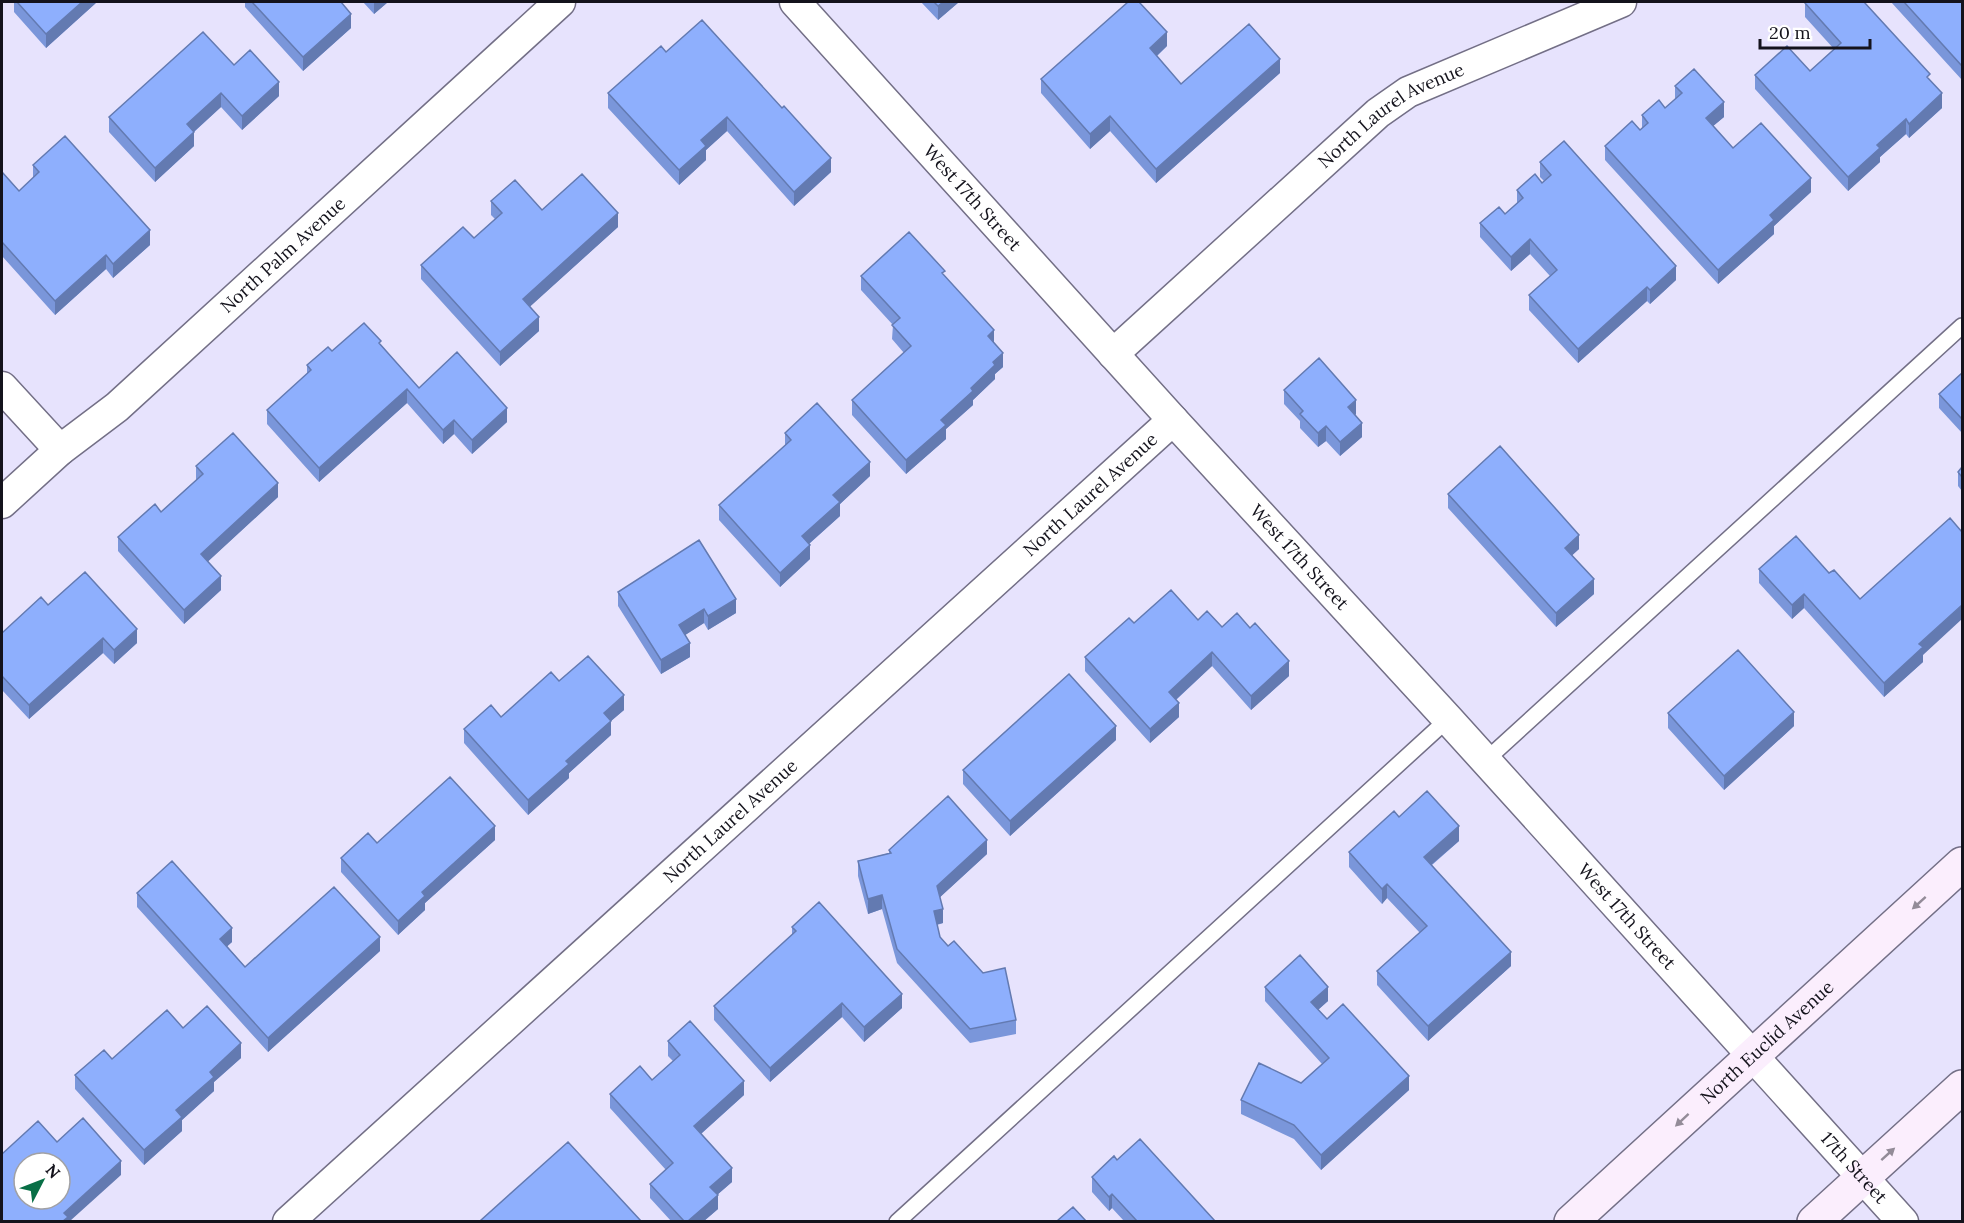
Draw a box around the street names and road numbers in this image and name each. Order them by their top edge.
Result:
street label: North Laurel Avenue [1313,58,1468,173]
street label: West 17th Street [918,140,1026,255]
street label: North Palm Avenue [215,192,350,318]
street label: North Laurel Avenue [1018,427,1162,561]
street label: West 17th Street [1245,499,1354,615]
street label: North Laurel Avenue [658,754,802,888]
street label: West 17th Street [1573,858,1681,974]
street label: North Euclid Avenue [1695,975,1838,1109]
street label: 17th Street [1816,1127,1893,1208]

